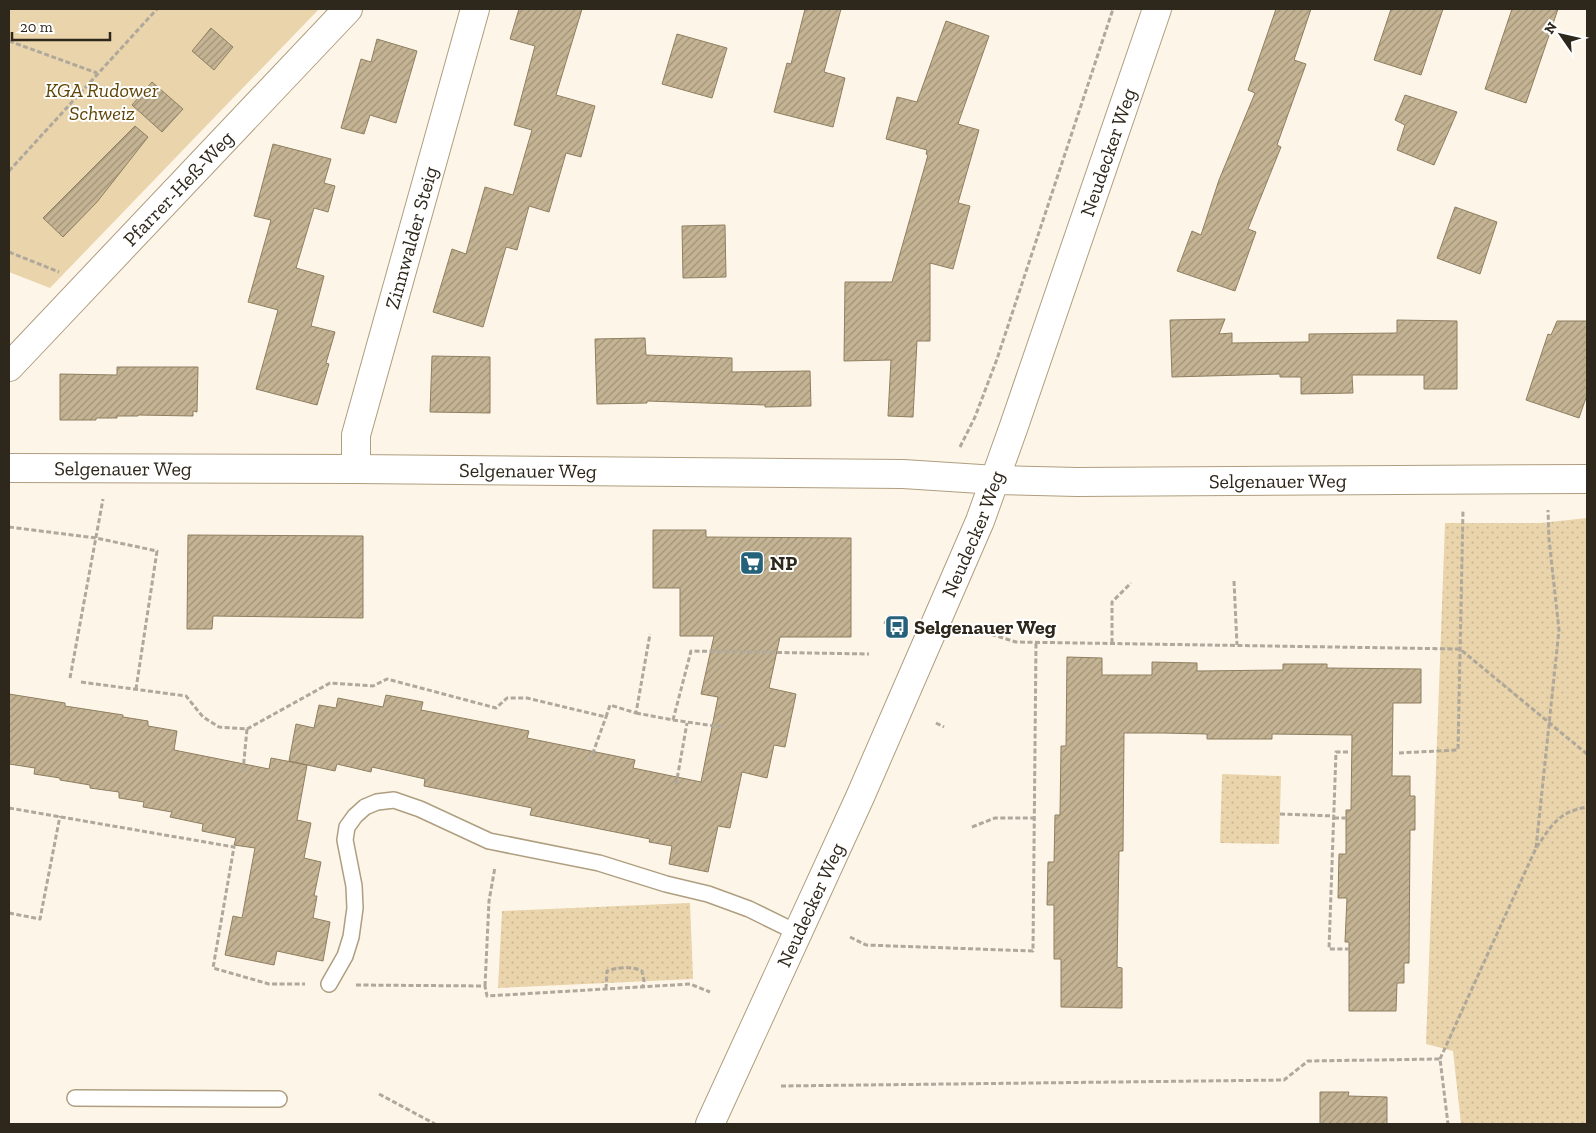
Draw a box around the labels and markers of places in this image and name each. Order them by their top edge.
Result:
supermarket icon: NP [739,550,765,576]
place label: NP [770,551,797,575]
bus stop icon: Selgenauer Weg [884,614,910,640]
place label: Selgenauer Weg [914,615,1057,639]

